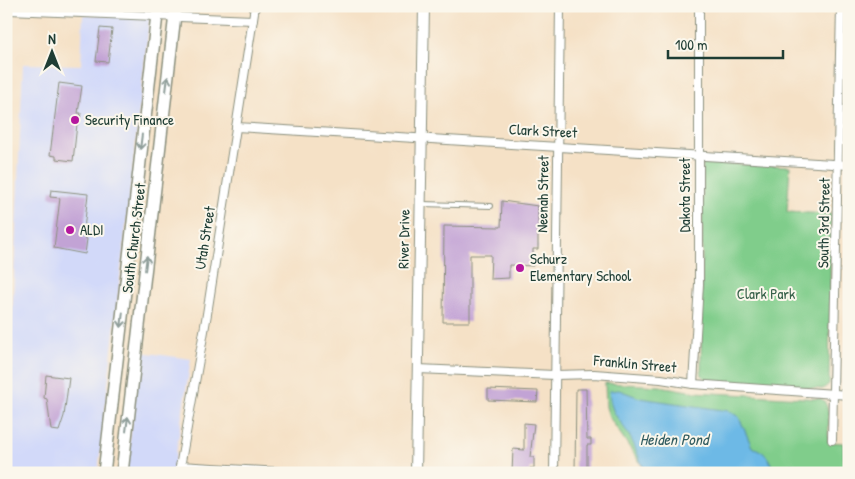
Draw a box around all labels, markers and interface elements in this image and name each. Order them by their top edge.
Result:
north arrow [28,28,78,78]
scale bar [668,28,782,60]
text: N [48,29,56,48]
text: 100 m [675,34,708,55]
one-way arrow [162,76,172,92]
place label: Security Finance [85,109,174,130]
marker: Security Finance [69,114,81,126]
street label: Clark Street [508,118,579,143]
one-way arrow [136,133,146,149]
street label: Neenah Street [531,154,554,233]
street label: Dakota Street [674,157,695,232]
street label: South 3rd Street [812,177,835,268]
street label: South Church Street [116,181,151,294]
street label: Utah Street [189,204,220,271]
street label: River Drive [392,209,415,269]
place label: ALDI [80,219,104,240]
marker: ALDI [64,224,76,236]
place label: Schurz Elementary School [530,248,631,286]
one-way arrow [141,255,151,271]
marker: Schurz Elementary School [514,262,526,274]
park label: Clark Park [737,283,795,304]
one-way arrow [117,312,126,328]
street label: Franklin Street [592,349,678,378]
one-way arrow [122,417,132,433]
water label: Heiden Pond [640,428,711,450]

